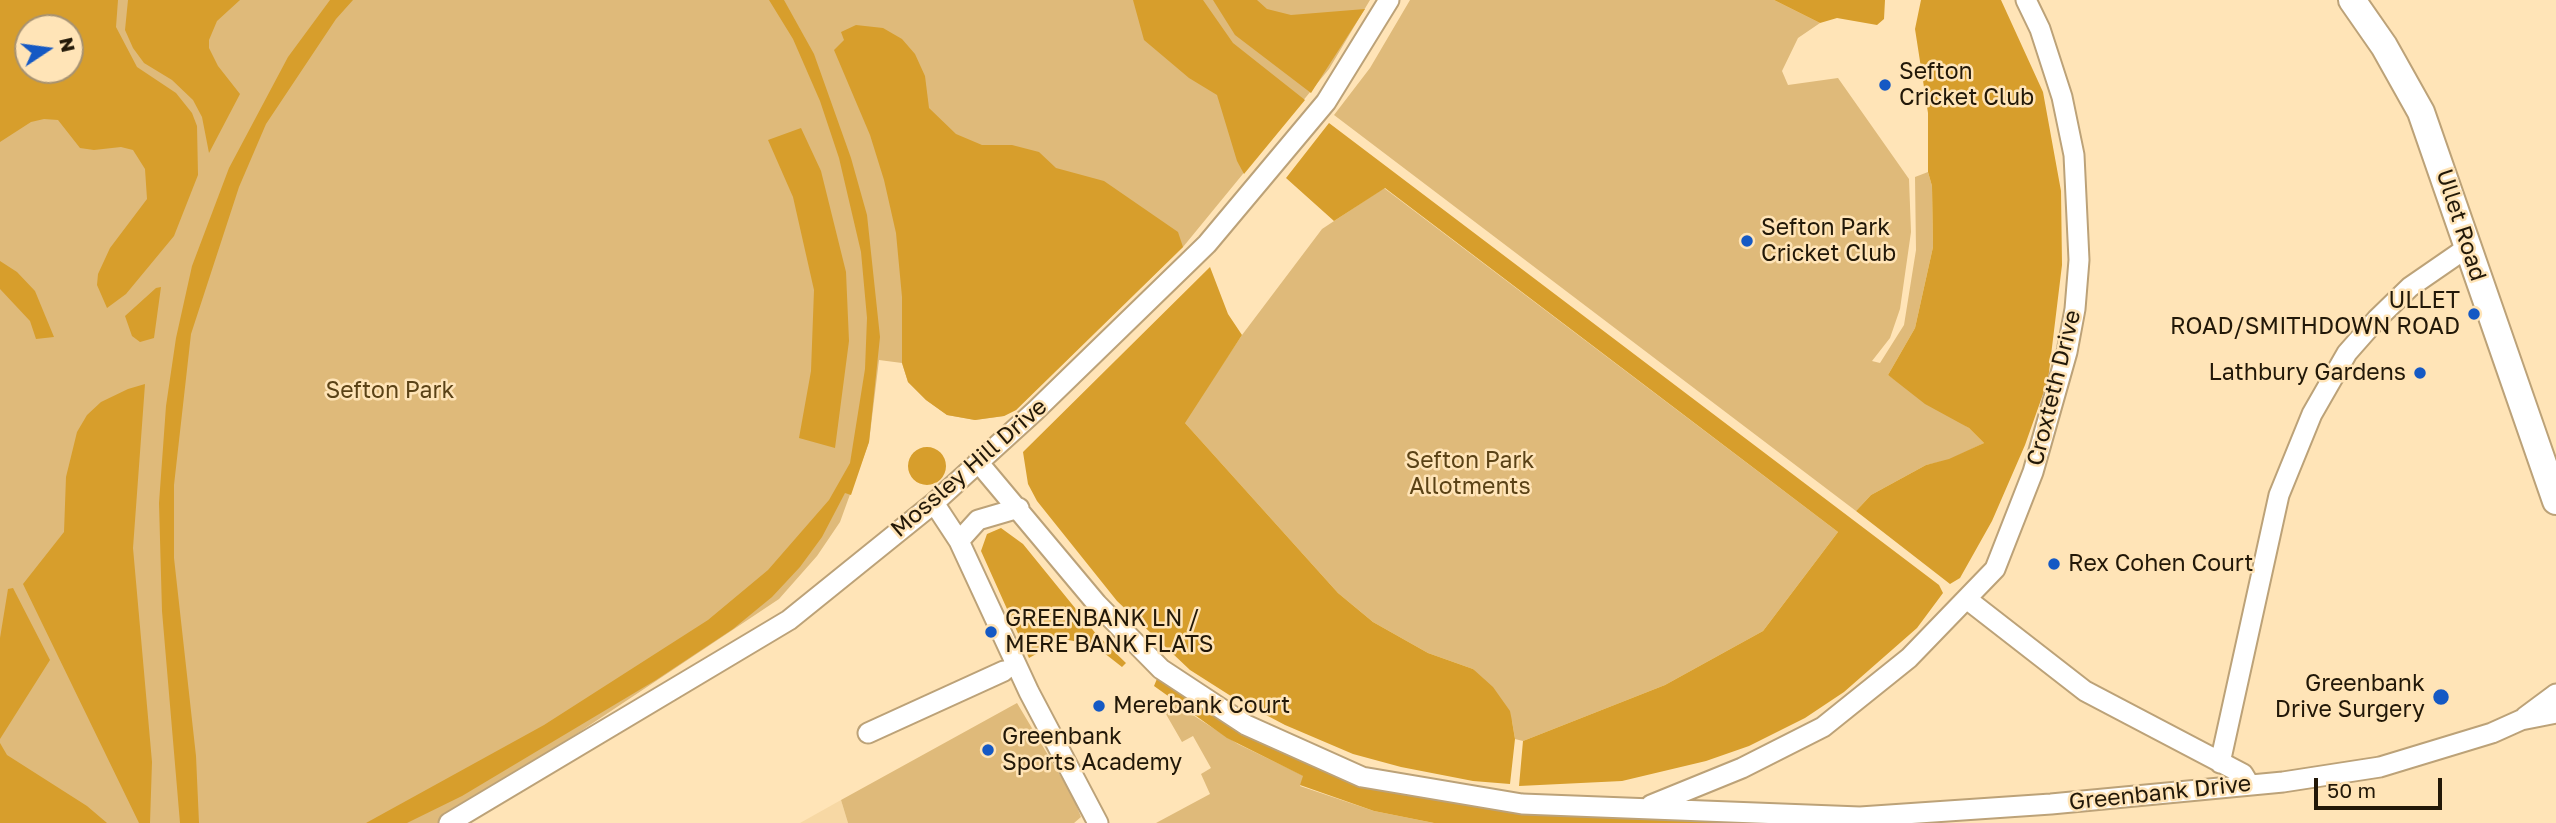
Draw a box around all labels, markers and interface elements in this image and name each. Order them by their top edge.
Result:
north arrow [14,14,84,84]
text: N [55,35,81,54]
place label: Sefton Cricket Club [1899,58,2034,112]
marker: Sefton Cricket Club [1877,77,1893,93]
street label: Ullet Road [2430,166,2492,284]
place label: Sefton Park Cricket Club [1761,214,1896,268]
marker: Sefton Park Cricket Club [1739,233,1755,249]
place label: ULLET ROAD/SMITHDOWN ROAD [2170,287,2460,341]
marker: ULLET ROAD/SMITHDOWN ROAD [2466,306,2482,322]
street label: Croxteth Drive [2021,307,2087,469]
place label: Lathbury Gardens [2208,359,2406,387]
marker: Lathbury Gardens [2412,365,2428,381]
park label: Sefton Park [325,377,455,405]
street label: Mossley Hill Drive [885,393,1053,543]
park label: Sefton Park Allotments [1405,447,1535,501]
place label: Rex Cohen Court [2068,550,2253,578]
marker: Rex Cohen Court [2046,556,2062,572]
place label: GREENBANK LN / MERE BANK FLATS [1005,605,1213,659]
marker: GREENBANK LN / MERE BANK FLATS [983,624,999,640]
place label: Greenbank Drive Surgery [2275,670,2425,724]
marker: Greenbank Drive Surgery [2431,687,2451,707]
place label: Merebank Court [1113,692,1290,720]
marker: Merebank Court [1091,698,1107,714]
place label: Greenbank Sports Academy [1002,723,1182,777]
marker: Greenbank Sports Academy [980,742,996,758]
scale bar [2318,764,2446,808]
street label: Greenbank Drive [2068,770,2252,816]
text: 50 m [2327,777,2376,803]

